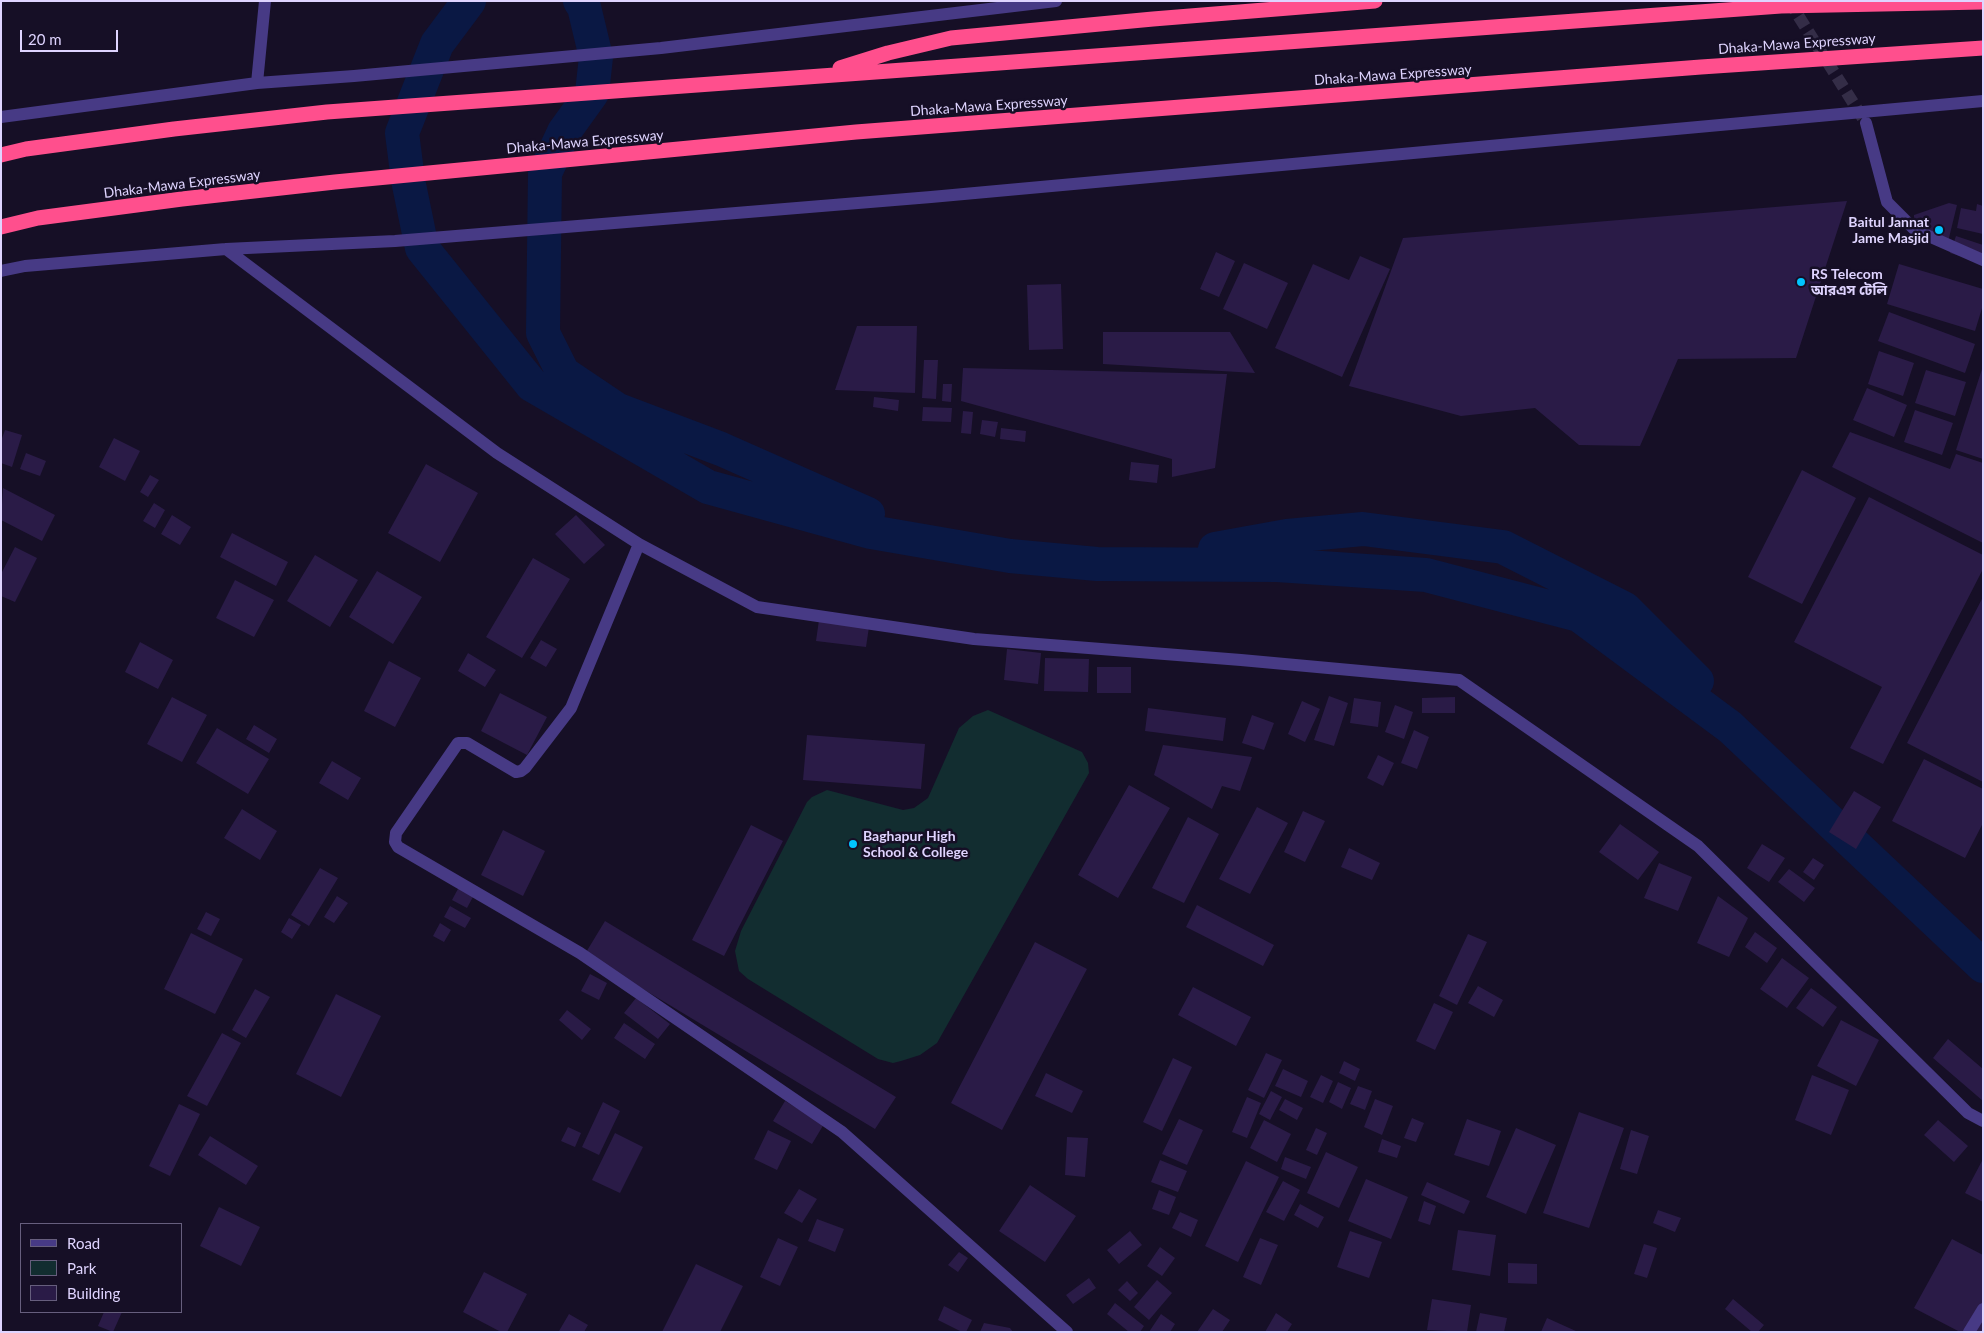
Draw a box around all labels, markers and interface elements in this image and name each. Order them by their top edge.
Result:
scale bar [22,20,120,52]
text: 20 m [28,30,62,48]
street label: Dhaka-Mawa Expressway [1718,30,1876,58]
street label: Dhaka-Mawa Expressway [1314,61,1472,89]
street label: Dhaka-Mawa Expressway [910,92,1068,120]
street label: Dhaka-Mawa Expressway [506,127,664,157]
street label: Dhaka-Mawa Expressway [103,166,261,202]
place label: Baitul Jannat Jame Masjid [1848,214,1929,246]
marker: Baitul Jannat Jame Masjid [1933,224,1945,236]
place label: RS Telecom আরএস টেলি [1811,266,1887,298]
marker: RS Telecom আরএস টেলি [1795,276,1807,288]
place label: Baghapur High School & College [863,828,968,860]
marker: Baghapur High School & College [847,838,859,850]
legend [20,1223,182,1313]
text: Road [67,1234,100,1252]
text: Park [67,1259,96,1277]
text: Building [67,1284,120,1302]

